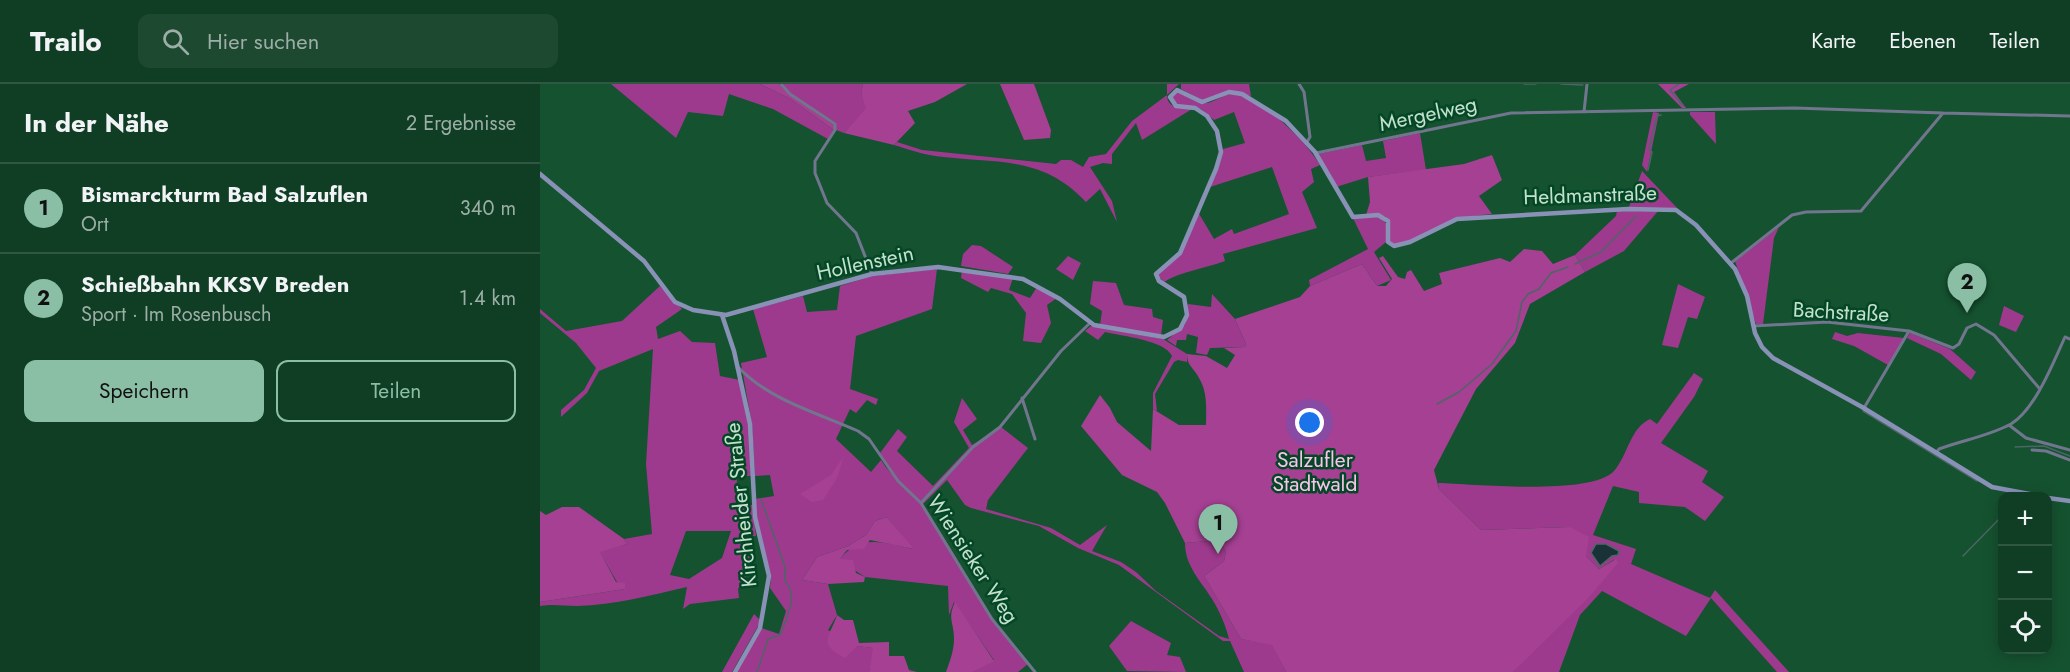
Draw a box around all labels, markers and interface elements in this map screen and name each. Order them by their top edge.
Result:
search box [138,14,558,68]
text: Trailo [30,21,102,62]
icon: search [159,25,192,58]
text: Hier suchen [207,25,319,57]
text: Karte [1811,26,1856,56]
text: Ebenen [1889,26,1956,56]
text: Teilen [1989,26,2040,56]
street label: Mergelweg [1376,89,1480,139]
text: In der Nähe [24,104,169,142]
text: 2 Ergebnisse [406,109,516,138]
text: Bismarckturm Bad Salzuflen [81,178,368,210]
street label: Heldmanstraße [1523,178,1657,212]
text: 1 [38,194,49,223]
text: 340 m [460,194,516,223]
text: Ort [81,210,108,239]
street label: Hollenstein [814,238,916,288]
pin: 2 [1948,264,1986,313]
text: Schießbahn KKSV Breden [81,268,349,300]
text: 2 [37,284,50,313]
text: 1.4 km [459,284,516,313]
street label: Bachstraße [1792,294,1890,330]
text: Sport · Im Rosenbusch [81,300,271,329]
button: Speichern [24,360,264,422]
button: Teilen [276,360,516,422]
your location [1295,408,1324,437]
street label: Kirchheider Straße [717,421,765,589]
park label: Salzufler Stadtwald [1273,445,1357,499]
street label: Wiensieker Weg [920,489,1026,629]
map controls [1998,492,2052,654]
button: + [1998,492,2052,546]
pin: 1 [1198,504,1238,554]
button: − [1998,546,2052,600]
button: locate [1998,600,2052,654]

